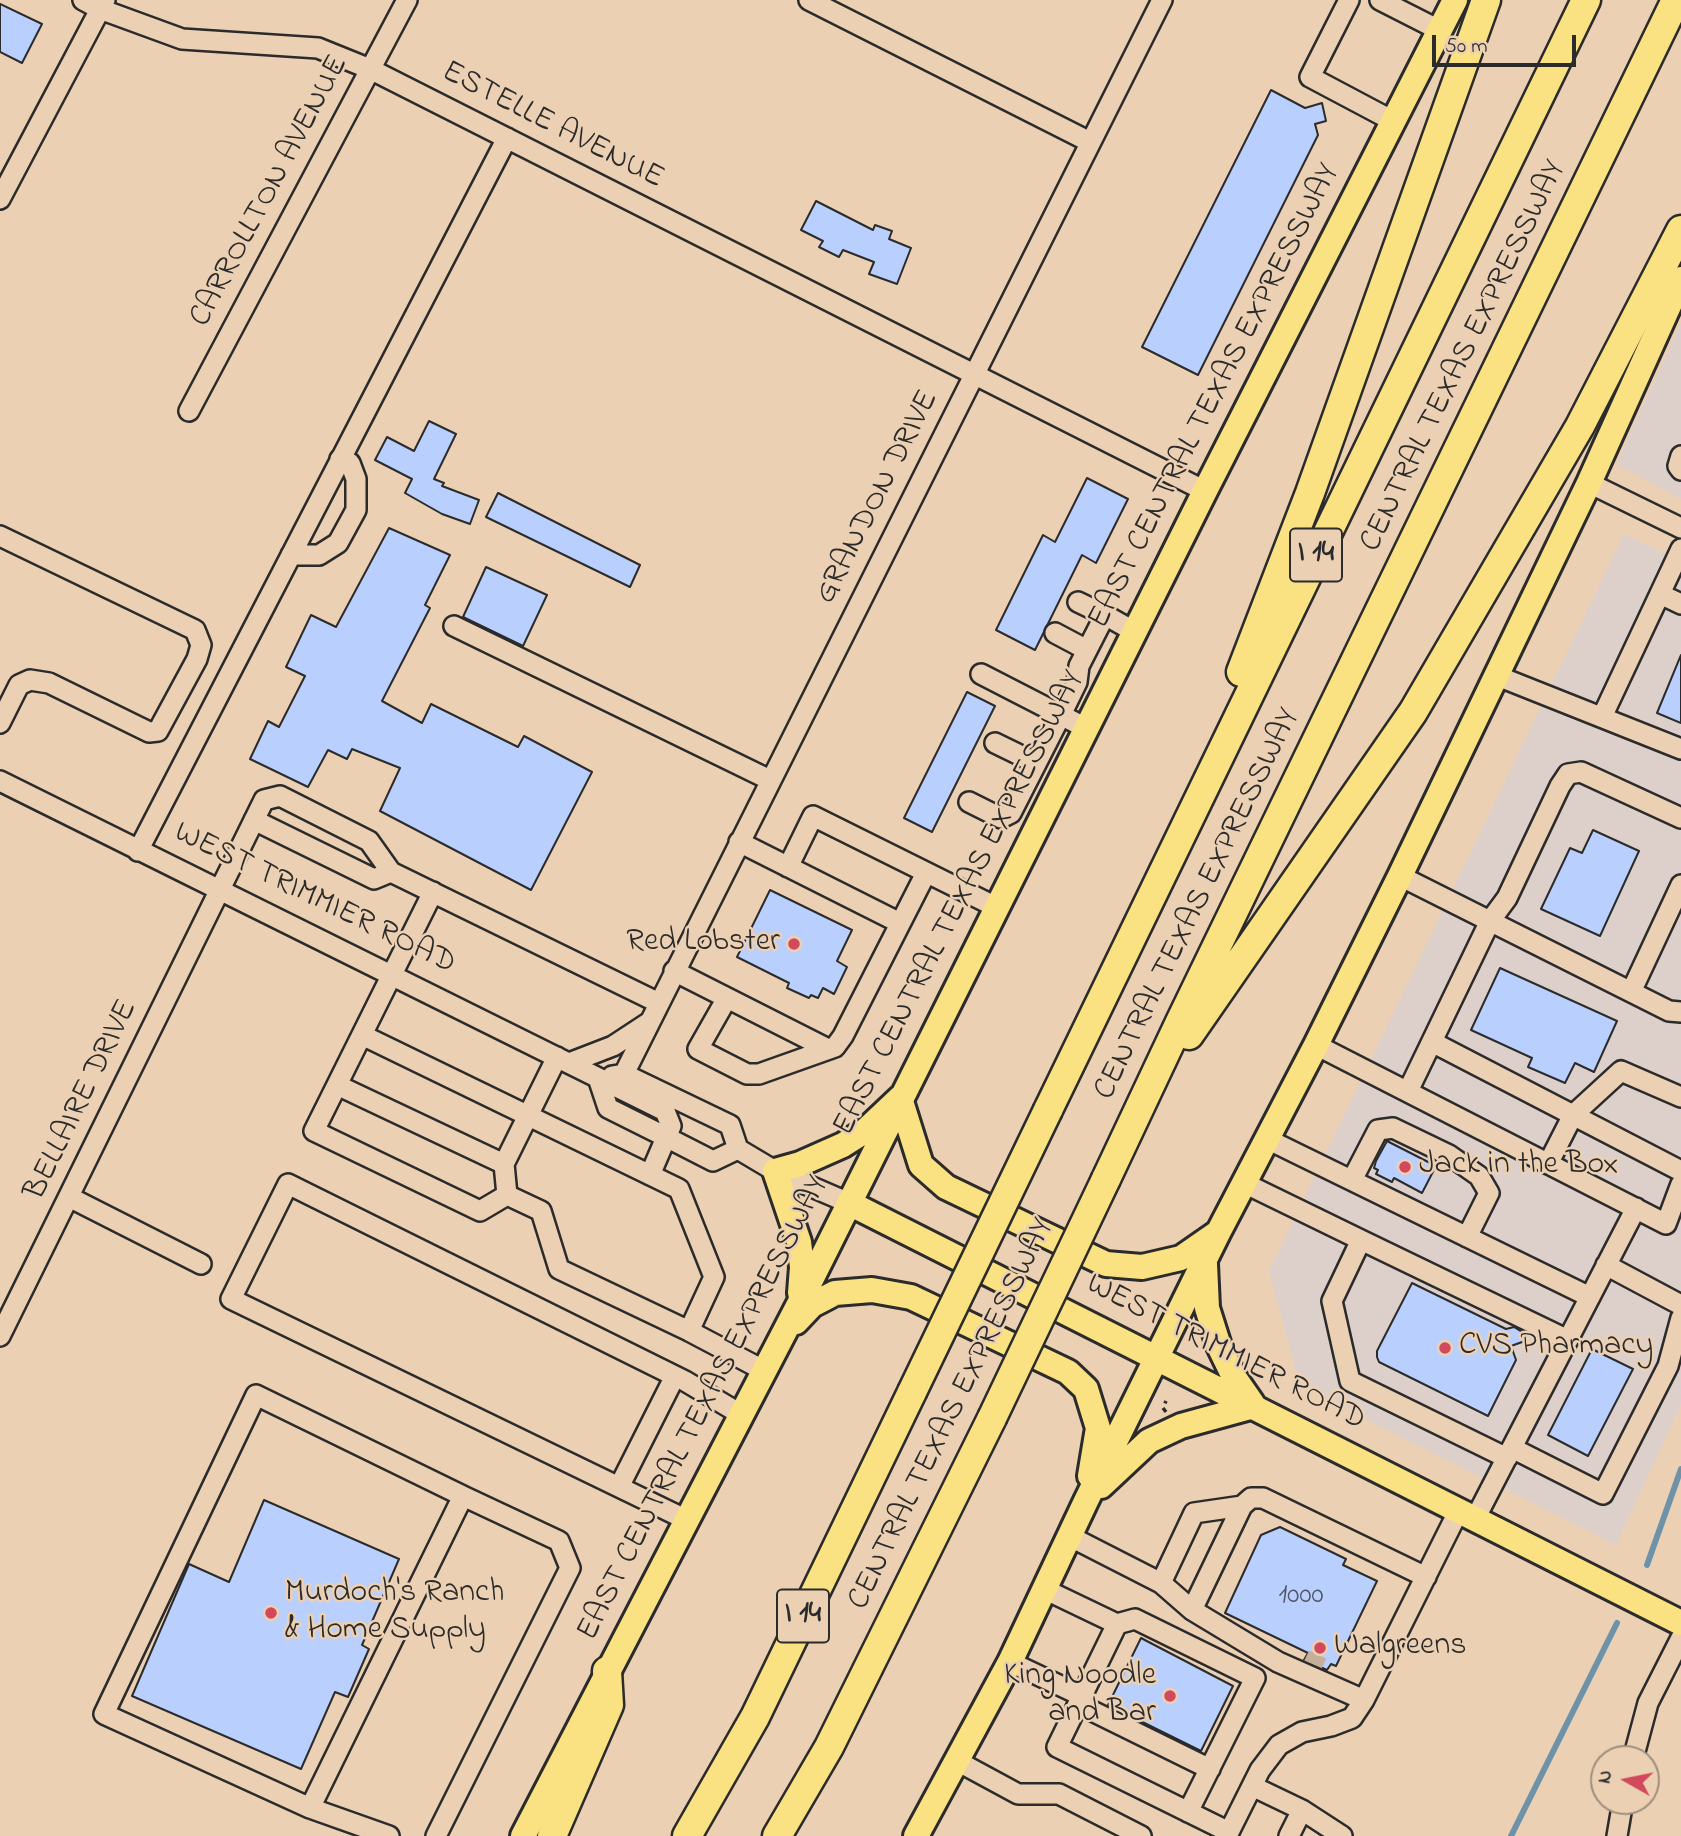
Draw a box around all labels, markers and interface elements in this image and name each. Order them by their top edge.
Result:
scale bar [1436,21,1580,65]
text: 50 m [1445,32,1488,62]
street label: CARROLLTON AVENUE [183,50,359,334]
street label: ESTELLE AVENUE [435,54,669,200]
street label: CENTRAL TEXAS EXPRESSWAY [1353,155,1577,559]
street label: EAST CENTRAL TEXAS EXPRESSWAY [1082,158,1350,636]
street label: GRANDON DRIVE [809,385,949,611]
road number: I 14 [1290,528,1342,582]
street label: EAST CENTRAL TEXAS EXPRESSWAY [827,665,1095,1143]
street label: CENTRAL TEXAS EXPRESSWAY [1087,703,1311,1107]
street label: WEST TRIMMIER ROAD [167,815,461,985]
place label: Red Lobster [626,925,780,963]
marker: Red Lobster [786,936,802,952]
street label: BELLAIRE DRIVE [18,995,148,1207]
place label: Jack in the Box [1419,1148,1618,1186]
marker: Jack in the Box [1397,1159,1413,1175]
street label: EAST CENTRAL TEXAS EXPRESSWAY [571,1170,839,1648]
street label: CENTRAL TEXAS EXPRESSWAY [841,1213,1065,1617]
street label: WEST TRIMMIER ROAD [1079,1267,1371,1441]
place label: CVS Pharmacy [1459,1329,1653,1367]
marker: CVS Pharmacy [1437,1340,1453,1356]
place label: Murdoch's Ranch & Home Supply [285,1576,504,1651]
house number: 1000 [1278,1580,1324,1614]
road number: I 14 [777,1590,829,1642]
marker: Murdoch's Ranch & Home Supply [263,1605,279,1621]
place label: Walgreens [1334,1629,1467,1667]
marker: Walgreens [1312,1640,1328,1656]
place label: King Noodle and Bar [1004,1659,1156,1734]
marker: King Noodle and Bar [1162,1688,1178,1704]
north arrow [1590,1745,1660,1815]
text: N [1591,1769,1620,1785]

